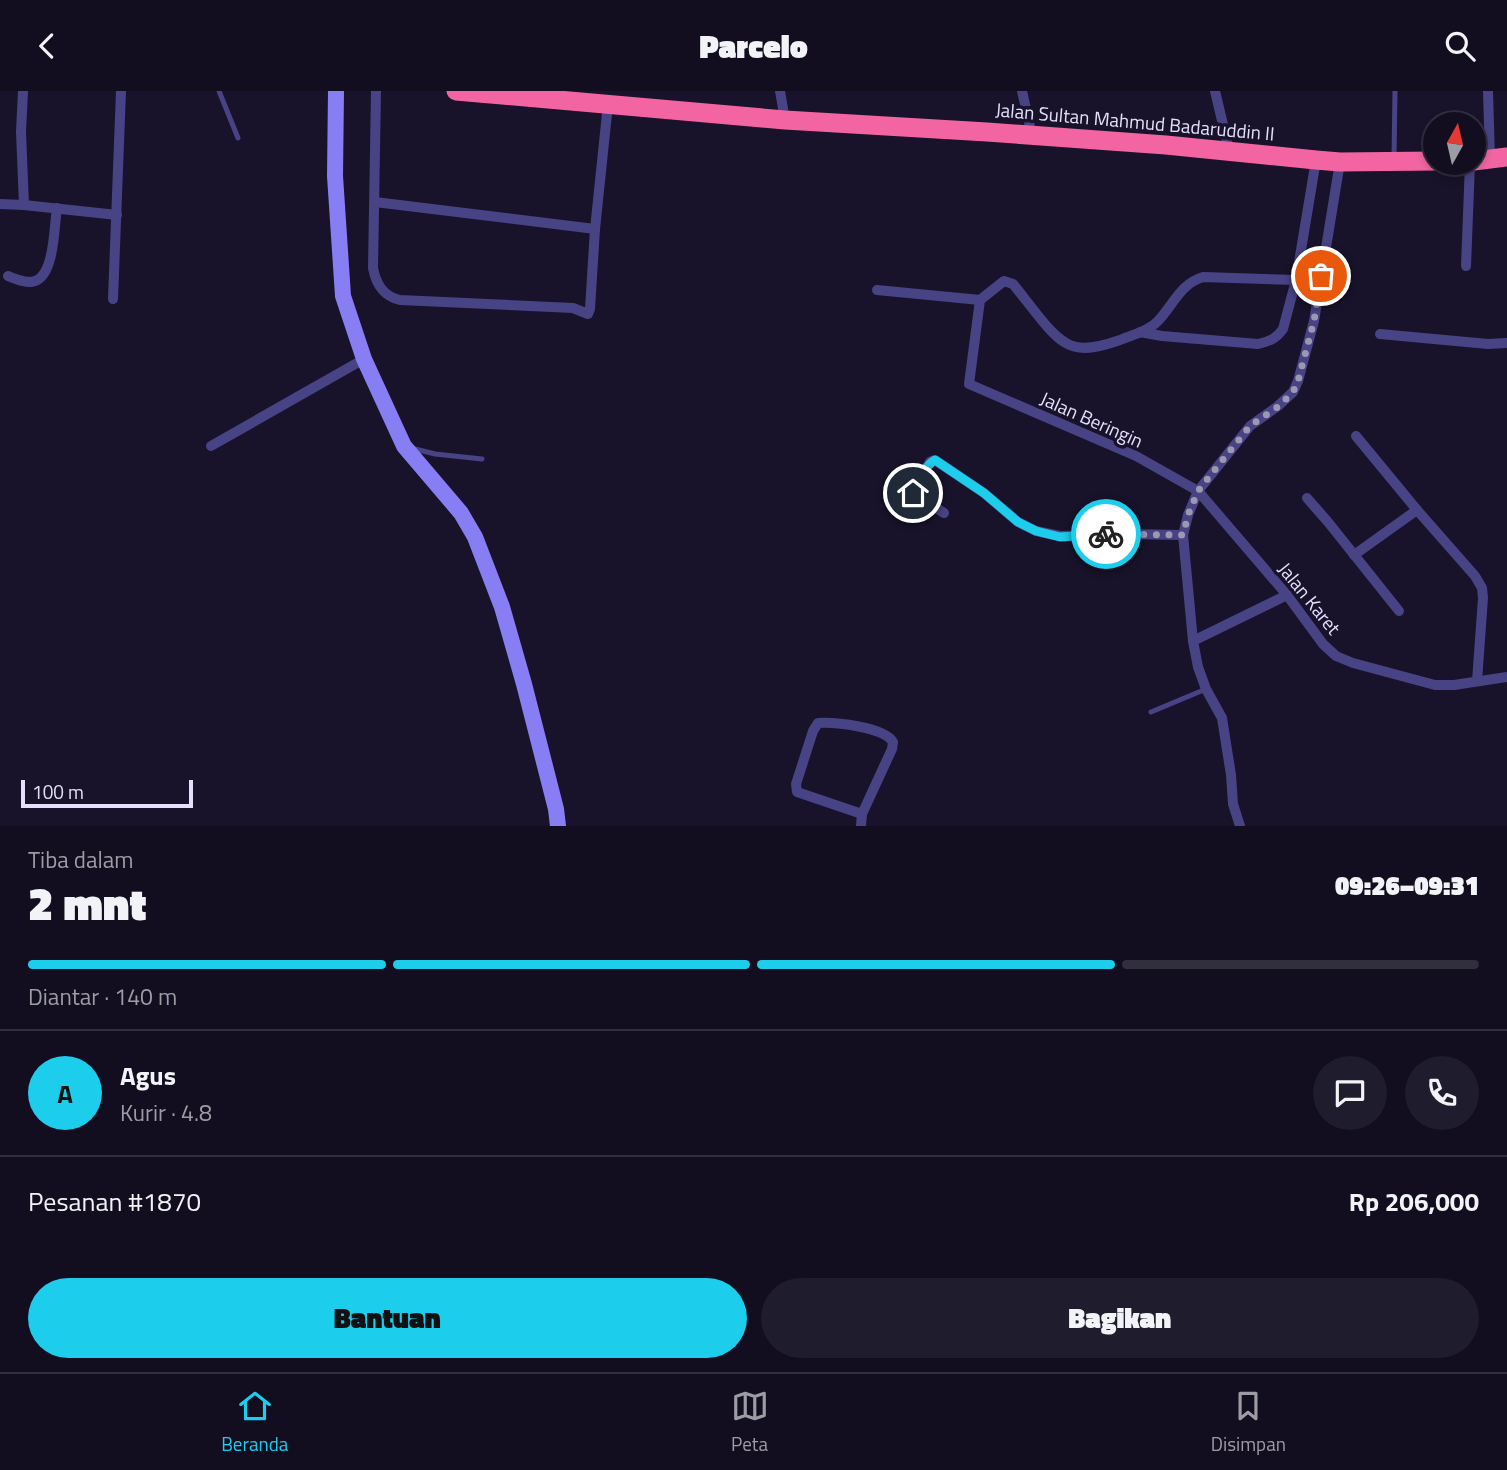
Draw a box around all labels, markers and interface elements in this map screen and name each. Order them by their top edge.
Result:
text: Parcelo [699,22,808,70]
icon: back [28,27,66,65]
icon: search [1441,27,1479,65]
street label: Jalan Sultan Mahmud Badaruddin II [994,94,1276,148]
north arrow [1423,112,1486,175]
map controls [1423,112,1486,175]
pin [1291,246,1351,306]
icon: bag [1302,257,1340,295]
street label: Jalan Beringin [1036,383,1148,455]
pin [883,463,943,523]
icon: home [894,474,932,512]
courier [1071,499,1141,569]
icon: bike [1087,515,1125,553]
street label: Jalan Karet [1272,555,1349,641]
scale bar [21,777,192,809]
text: 100 m [32,777,84,806]
text: Tiba dalam [28,842,134,877]
text: 09:26–09:31 [1335,866,1479,905]
text: 2 mnt [28,868,146,938]
text: Diantar · 140 m [28,979,177,1014]
text: Agus [120,1056,176,1095]
button: chat [1313,1056,1387,1130]
button: phone [1405,1056,1479,1130]
text: A [57,1074,73,1113]
text: Kurir · 4.8 [120,1095,212,1130]
text: Pesanan #1870 [28,1182,201,1221]
text: Rp 206,000 [1349,1182,1479,1221]
button: Bantuan [28,1278,747,1358]
button: Bagikan [761,1278,1479,1358]
tab: Beranda [221,1387,288,1458]
tab: Peta [731,1387,769,1458]
tab: Disimpan [1211,1387,1286,1458]

